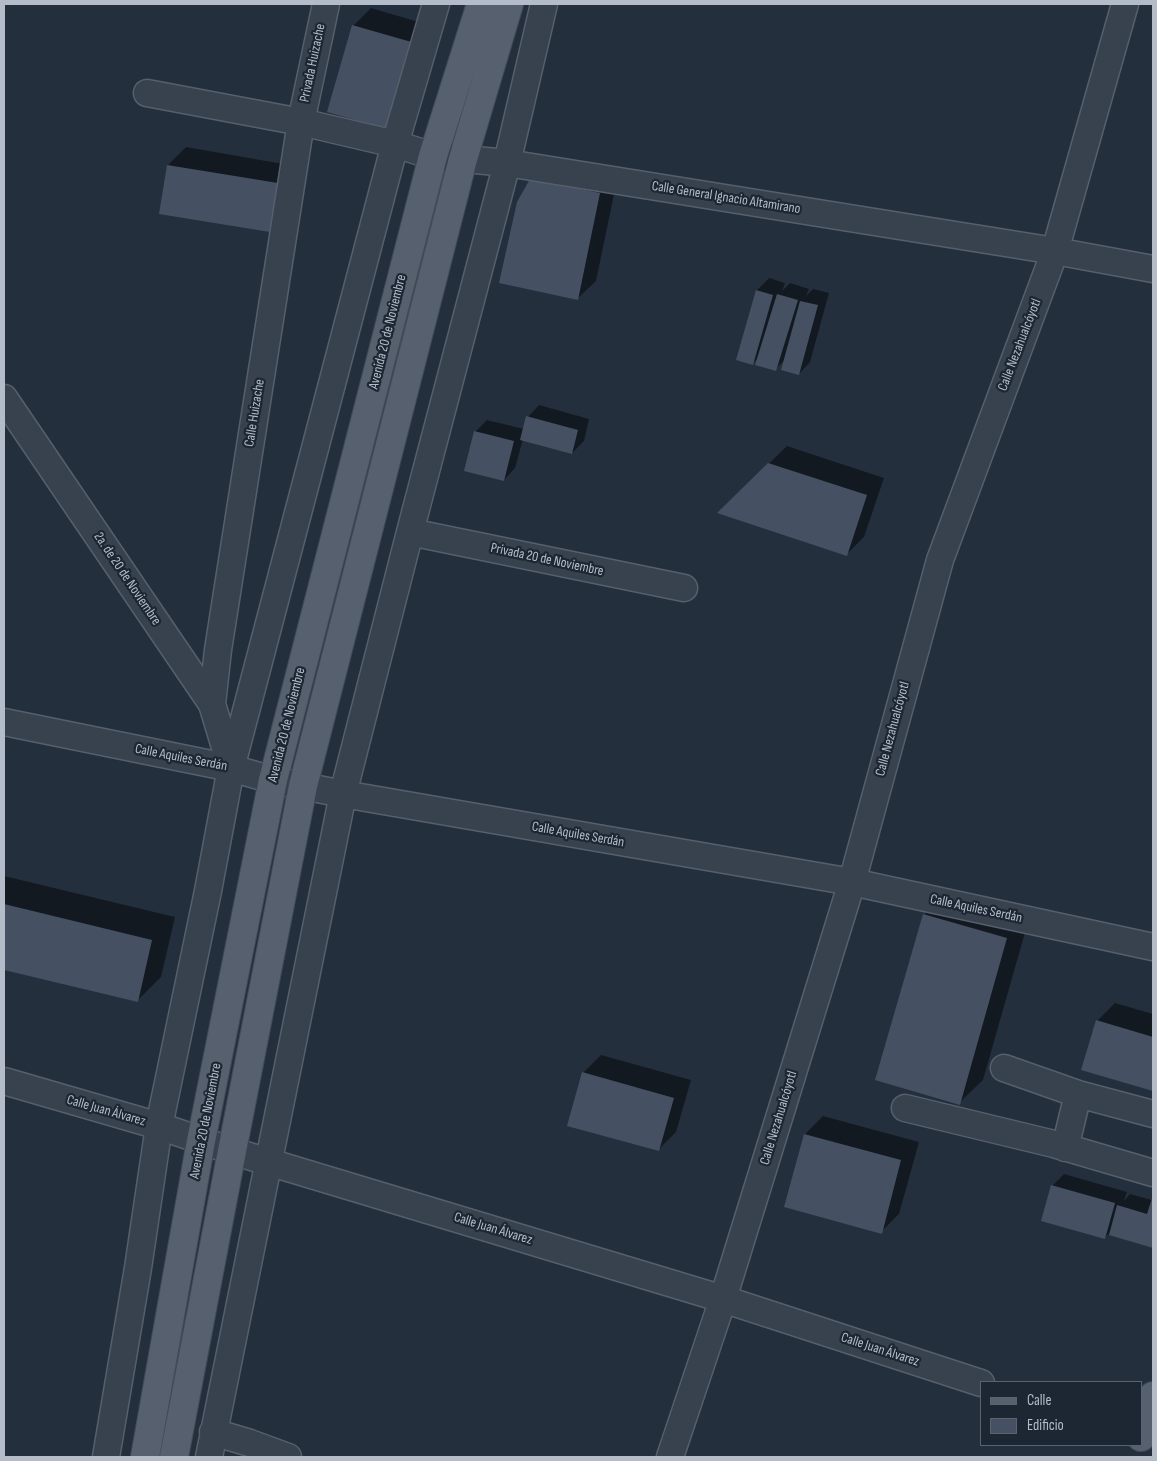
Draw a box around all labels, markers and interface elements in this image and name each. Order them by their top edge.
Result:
street label: Privada Huizache [296,22,330,104]
street label: Calle General Ignacio Altamirano [650,178,802,218]
street label: Avenida 20 de Noviembre [366,273,410,391]
street label: Calle Nezahualcóyotl [995,297,1045,393]
street label: Calle Huizache [241,378,269,448]
street label: 2a. de 20 de Noviembre [90,529,164,629]
street label: Privada 20 de Noviembre [489,540,605,580]
street label: Avenida 20 de Noviembre [265,666,309,784]
street label: Calle Nezahualcóyotl [872,680,914,778]
street label: Calle Aquiles Serdán [133,741,229,775]
street label: Calle Aquiles Serdán [530,819,626,851]
street label: Calle Aquiles Serdán [928,891,1024,927]
street label: Avenida 20 de Noviembre [187,1062,225,1180]
street label: Calle Nezahualcóyotl [757,1069,801,1167]
street label: Calle Juan Álvarez [65,1092,147,1130]
street label: Calle Juan Álvarez [452,1209,534,1249]
street label: Calle Juan Álvarez [839,1329,921,1371]
legend [980,1381,1142,1446]
text: Calle [1027,1391,1051,1410]
text: Edificio [1027,1416,1064,1435]

